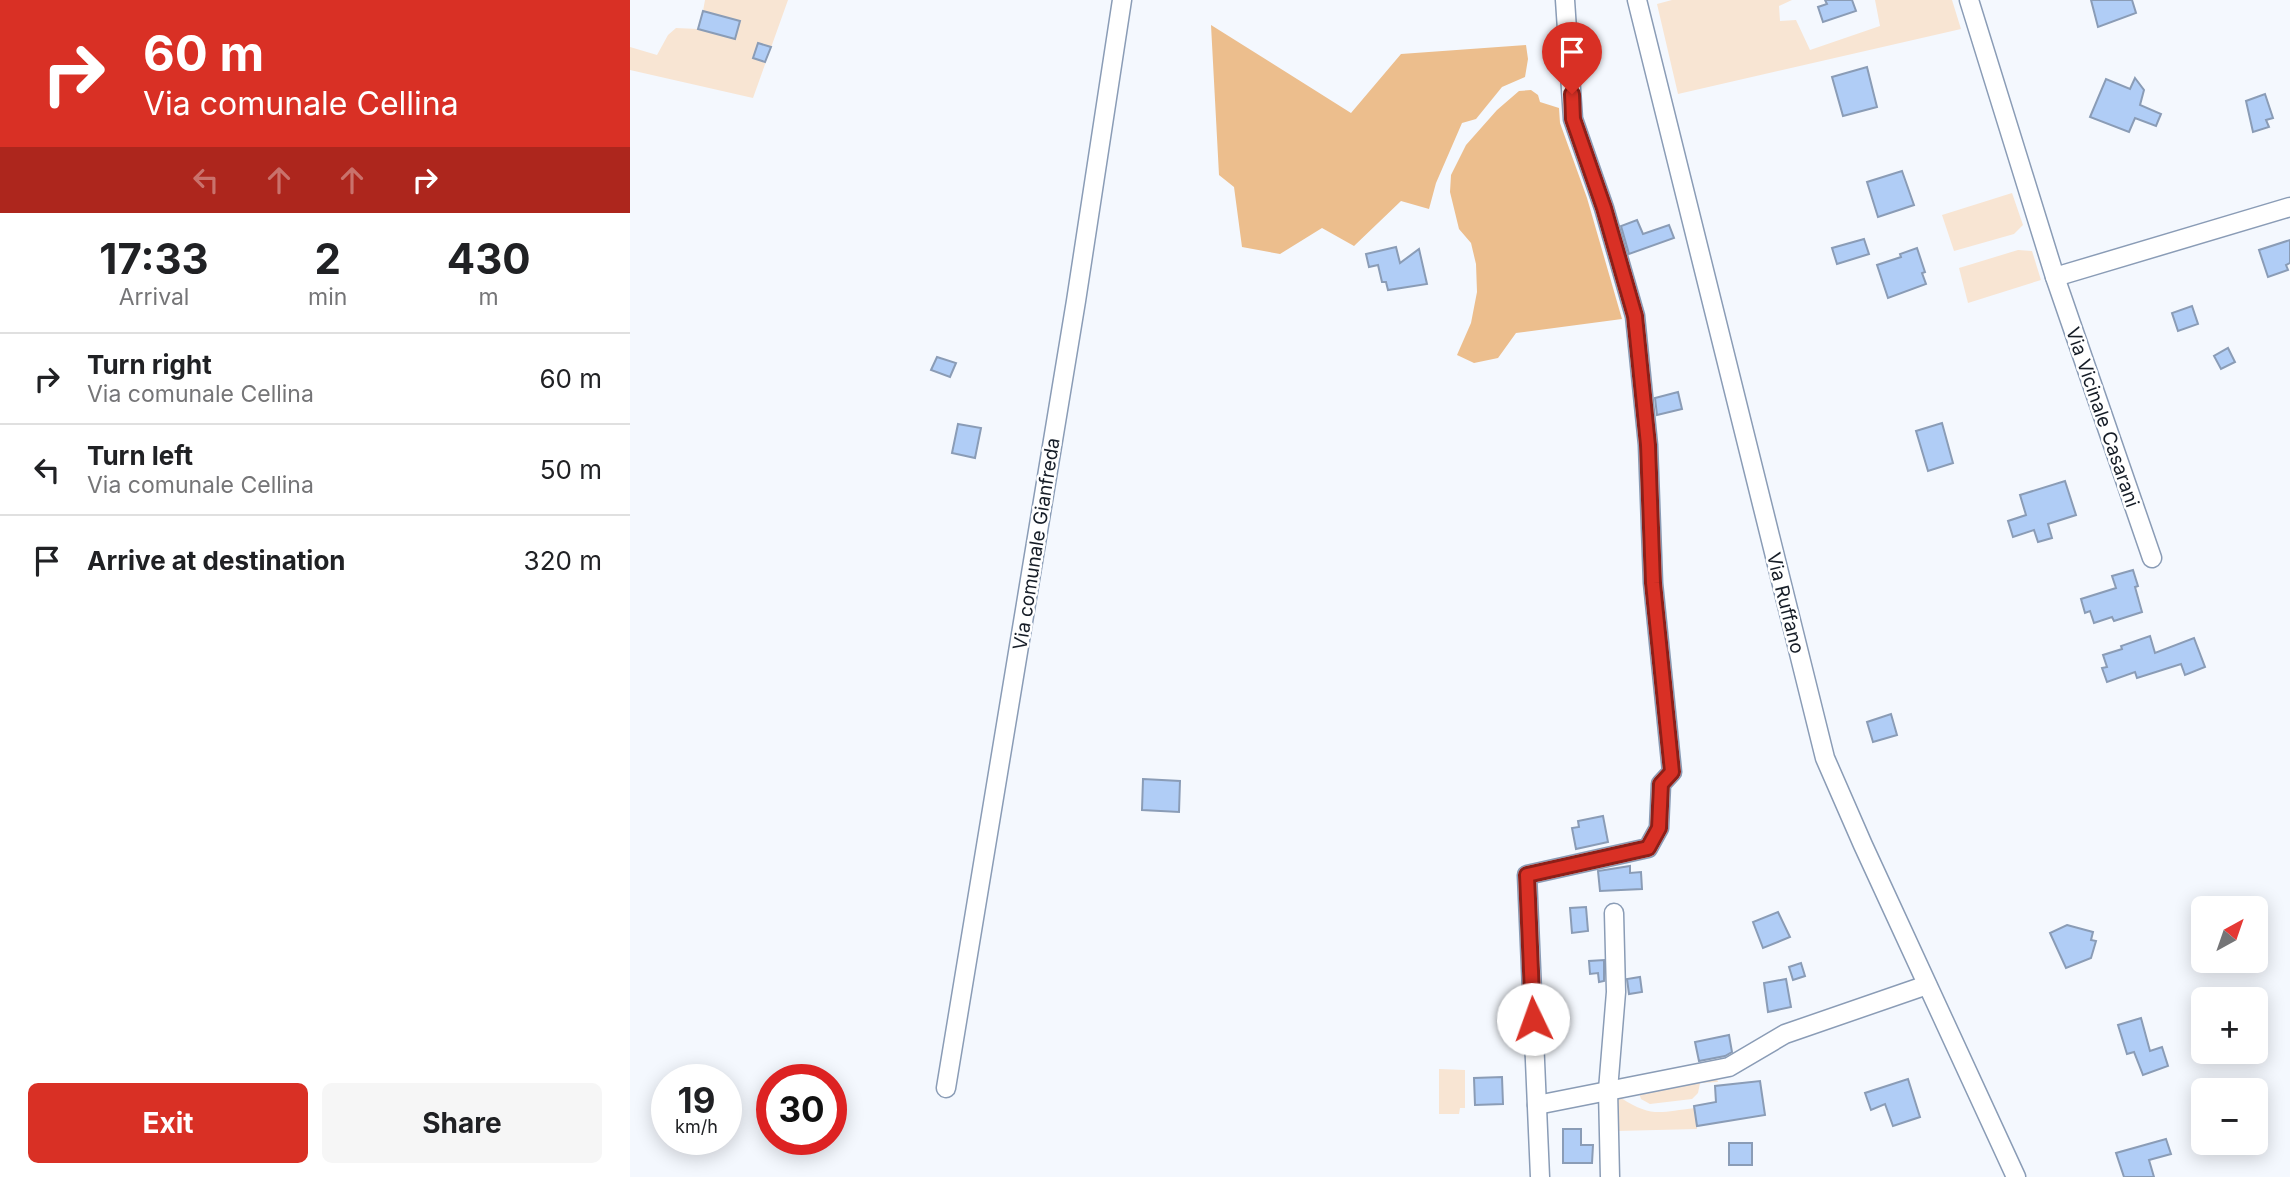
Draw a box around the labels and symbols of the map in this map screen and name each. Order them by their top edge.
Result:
pin [1542,22,1602,94]
street label: Via Vicinale Casarani [2061,324,2144,510]
street label: Via comunale Gianfreda [1008,436,1065,652]
street label: Via Ruffano [1762,550,1809,656]
north arrow [2191,896,2268,973]
position arrow [1496,982,1570,1056]
speed limit sign: 30 [756,1064,847,1155]

